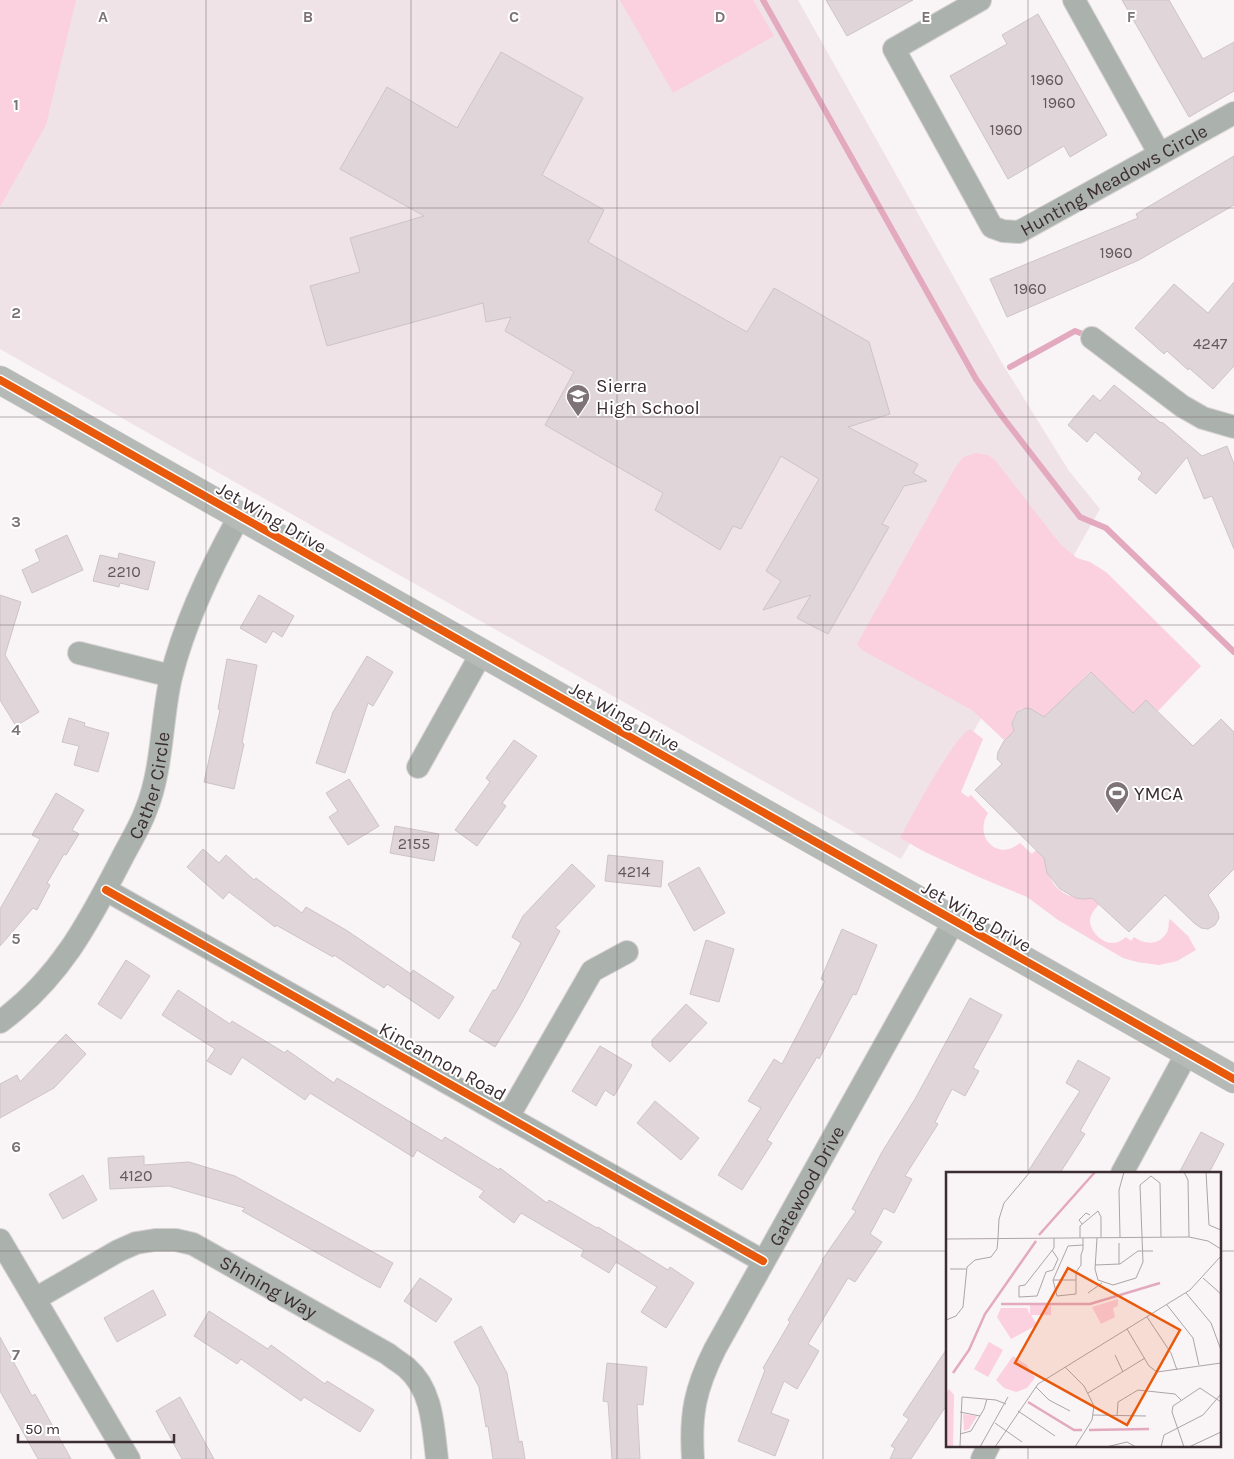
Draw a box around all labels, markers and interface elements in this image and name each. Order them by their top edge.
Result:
text: A [98,7,108,26]
text: B [303,7,313,26]
text: C [509,7,519,26]
text: D [715,7,726,26]
text: E [921,7,931,26]
text: F [1127,7,1136,26]
house number: 1960 [1030,70,1064,89]
house number: 1960 [1042,93,1076,112]
text: 1 [13,95,19,114]
house number: 1960 [989,120,1023,139]
street label: Hunting Meadows Circle [1017,120,1212,241]
house number: 1960 [1099,243,1133,262]
house number: 1960 [1013,279,1047,298]
text: 2 [11,303,21,322]
house number: 4247 [1193,334,1228,353]
place label: Sierra High School [596,375,700,419]
school or university icon: Sierra High School [565,383,591,417]
street label: Jet Wing Drive [213,478,330,558]
text: 3 [11,512,21,531]
house number: 2210 [107,562,141,581]
street label: Jet Wing Drive [565,677,684,756]
text: 4 [11,720,21,739]
street label: Cather Circle [124,730,175,843]
sports icon: YMCA [1104,780,1130,814]
place label: YMCA [1134,783,1183,805]
house number: 2155 [398,834,430,853]
house number: 4214 [618,862,650,881]
street label: Jet Wing Drive [918,877,1035,957]
text: 5 [11,929,21,948]
street label: Kincannon Road [375,1018,510,1106]
street label: Gatewood Drive [765,1122,849,1250]
text: 6 [11,1137,21,1156]
house number: 4120 [120,1166,153,1185]
inset map [946,1172,1222,1446]
street label: Shining Way [216,1251,321,1324]
text: 7 [12,1345,20,1364]
scale bar [18,1412,174,1444]
text: 50 m [25,1420,60,1438]

